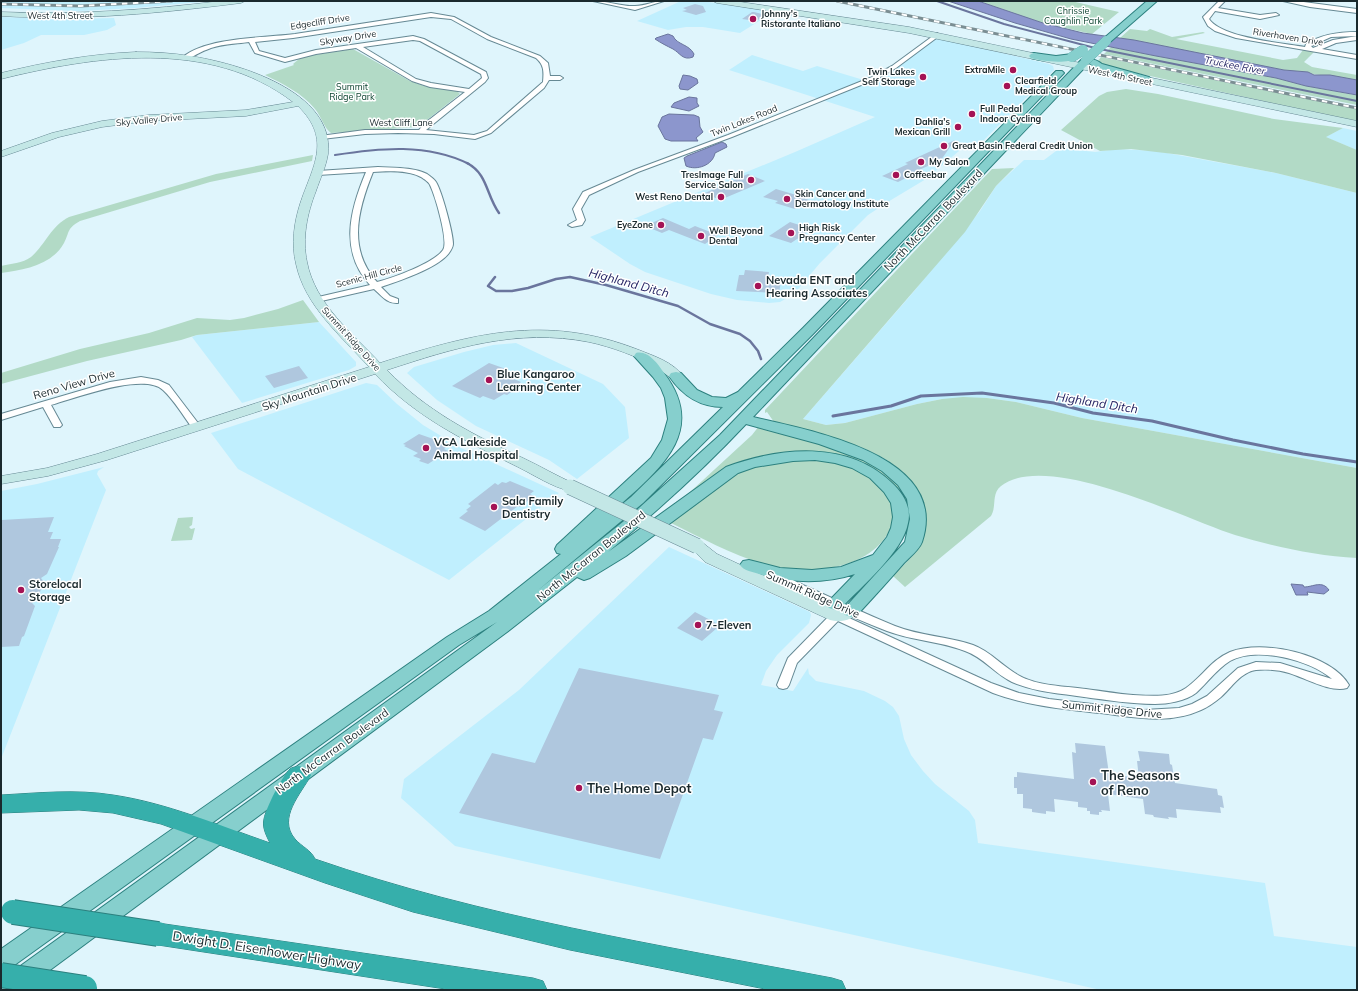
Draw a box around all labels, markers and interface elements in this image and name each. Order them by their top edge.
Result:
park label: Chrissie Caughlin Park [1044,5,1102,26]
place label: Johnny's Ristorante Italiano [761,8,841,29]
street label: West 4th Street [27,10,93,21]
street label: Edgecliff Drive [290,11,350,32]
marker: Johnny's Ristorante Italiano [748,14,758,24]
street label: Riverhaven Drive [1252,26,1324,47]
street label: Skyway Drive [319,28,377,48]
water label: Truckee River [1203,53,1267,78]
street label: West 4th Street [1087,63,1153,88]
place label: ExtraMile [965,64,1005,75]
marker: ExtraMile [1008,65,1018,75]
place label: Twin Lakes Self Storage [862,66,915,87]
marker: Twin Lakes Self Storage [918,72,928,82]
place label: Clearfield Medical Group [1015,75,1077,96]
park label: Summit Ridge Park [329,81,375,102]
marker: Clearfield Medical Group [1002,81,1012,91]
street label: Twin Lakes Road [709,102,779,139]
place label: Full Pedal Indoor Cycling [980,103,1042,125]
marker: Full Pedal Indoor Cycling [967,109,977,119]
street label: Sky Valley Drive [115,111,183,129]
place label: Dahlia's Mexican Grill [895,116,950,137]
street label: West Cliff Lane [369,117,433,128]
marker: Dahlia's Mexican Grill [953,122,963,132]
place label: Great Basin Federal Credit Union [952,140,1093,151]
marker: Great Basin Federal Credit Union [939,141,949,151]
place label: My Salon [929,156,969,168]
marker: My Salon [916,157,926,167]
street label: North McCarran Boulevard [881,166,985,274]
place label: TresImage Full Service Salon [681,169,743,190]
place label: Coffeebar [904,169,946,180]
marker: Coffeebar [891,170,901,180]
marker: TresImage Full Service Salon [746,175,756,185]
place label: Skin Cancer and Dermatology Institute [795,188,889,210]
place label: West Reno Dental [635,191,713,202]
marker: West Reno Dental [716,192,726,202]
marker: Skin Cancer and Dermatology Institute [782,194,792,204]
place label: EyeZone [617,219,653,231]
marker: EyeZone [656,220,666,230]
place label: High Risk Pregnancy Center [799,222,876,244]
place label: Well Beyond Dental [709,225,763,246]
marker: High Risk Pregnancy Center [786,228,796,238]
marker: Well Beyond Dental [696,231,706,241]
street label: Scenic Hill Circle [335,261,403,290]
water label: Highland Ditch [587,265,671,300]
place label: Nevada ENT and Hearing Associates [766,273,868,300]
marker: Nevada ENT and Hearing Associates [753,281,763,291]
street label: Summit Ridge Drive [320,304,383,373]
street label: Reno View Drive [32,366,116,402]
place label: Blue Kangaroo Learning Center [497,367,581,394]
street label: Sky Mountain Drive [260,370,358,414]
marker: Blue Kangaroo Learning Center [484,375,494,385]
water label: Highland Ditch [1055,389,1139,416]
place label: VCA Lakeside Animal Hospital [433,435,519,462]
marker: VCA Lakeside Animal Hospital [421,443,431,453]
place label: Sala Family Dentistry [502,494,563,521]
marker: Sala Family Dentistry [489,502,499,512]
street label: North McCarran Boulevard [534,508,648,604]
street label: Summit Ridge Drive [764,567,862,621]
place label: Storelocal Storage [29,577,82,604]
marker: Storelocal Storage [16,585,26,595]
place label: 7-Eleven [706,618,751,632]
marker: 7-Eleven [693,620,703,630]
street label: Summit Ridge Drive [1061,697,1163,721]
street label: North McCarran Boulevard [273,705,391,797]
place label: The Seasons of Reno [1101,767,1180,798]
marker: The Seasons of Reno [1088,777,1098,787]
place label: The Home Depot [587,780,691,796]
marker: The Home Depot [574,783,584,793]
street label: Dwight D. Eisenhower Highway [172,927,362,973]

